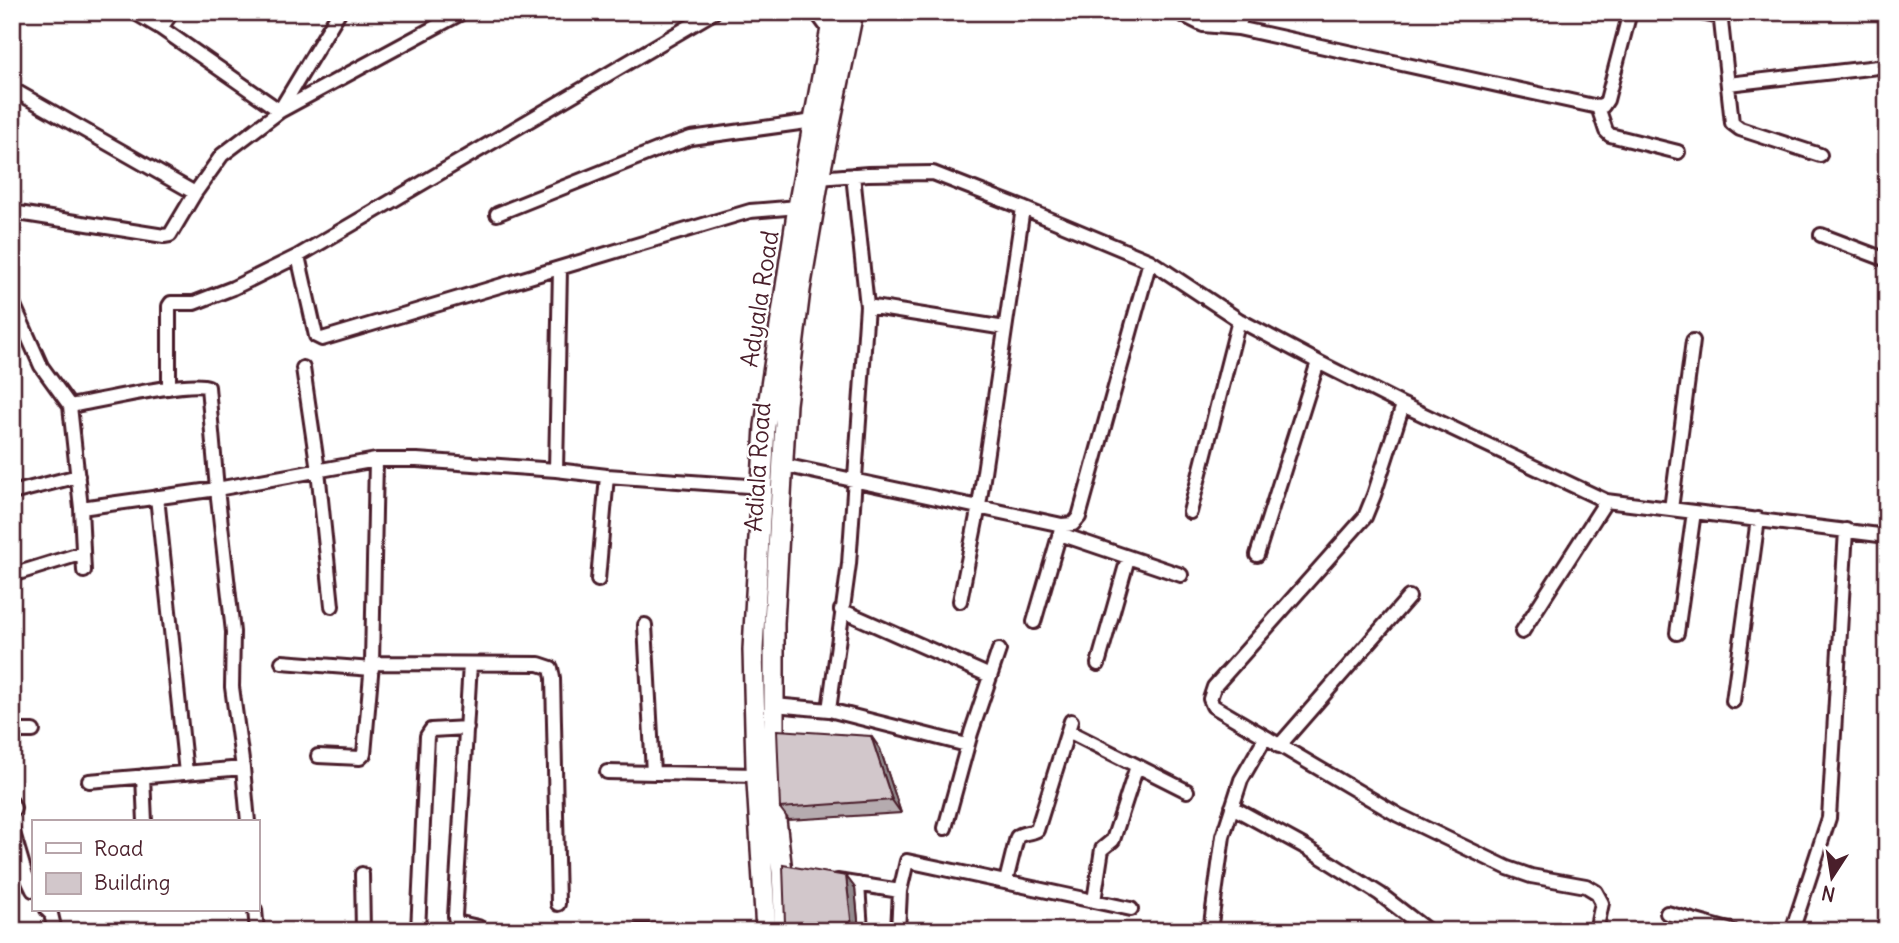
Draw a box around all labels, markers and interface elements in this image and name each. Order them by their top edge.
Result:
street label: Adyala Road [733,228,785,369]
street label: Adiala Road [738,401,776,533]
legend [32,820,259,912]
text: Road [94,835,143,862]
north arrow [1798,842,1868,912]
text: Building [94,869,170,896]
text: N [1820,881,1837,907]

